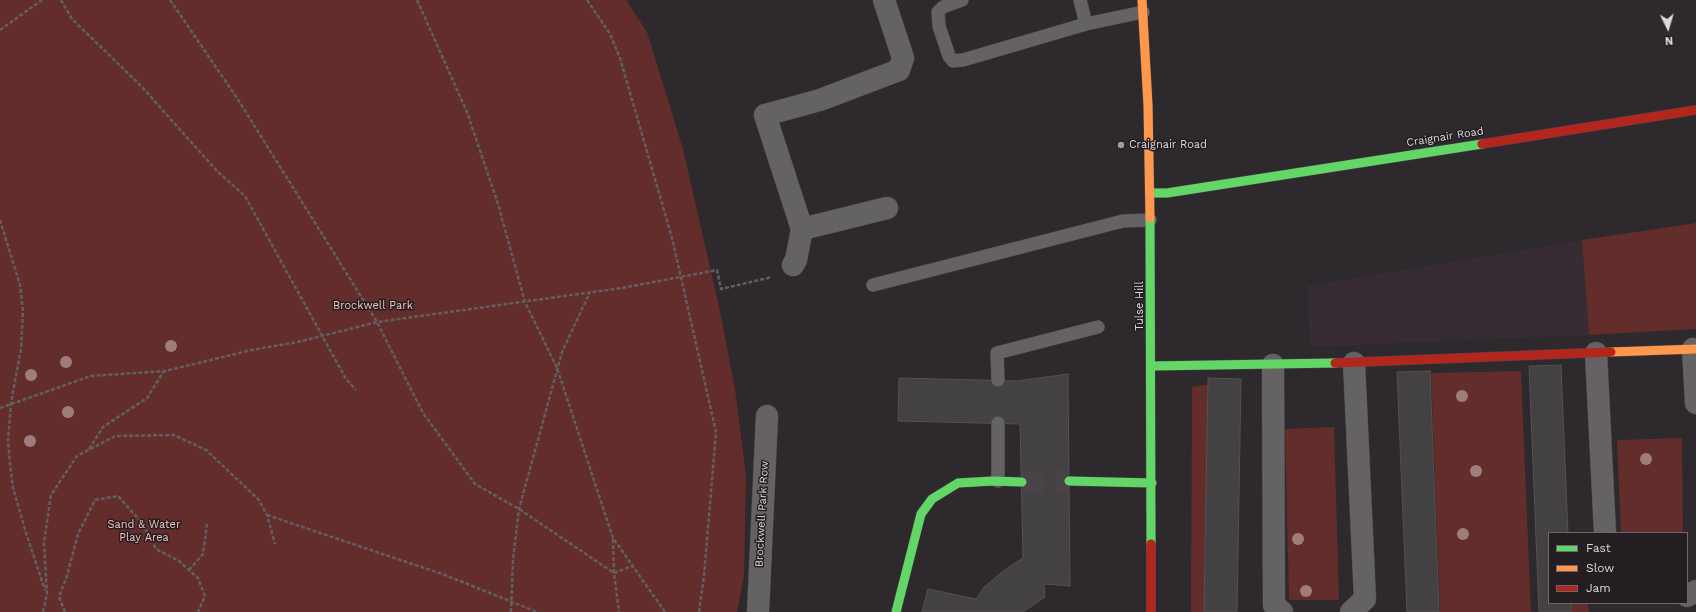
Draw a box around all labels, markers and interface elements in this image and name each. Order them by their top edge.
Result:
north arrow [1648,8,1688,48]
text: N [1664,34,1674,47]
street label: Craignair Road [1405,124,1485,150]
place label: Craignair Road [1129,138,1207,152]
marker: Craignair Road [1116,140,1126,150]
street label: Tulse Hill [1133,281,1147,331]
park label: Brockwell Park [333,299,413,313]
street label: Brockwell Park Row [753,460,771,568]
park label: Sand & Water Play Area [108,518,180,544]
legend [1548,532,1688,604]
text: Fast [1586,541,1611,555]
text: Slow [1586,561,1614,575]
text: Jam [1586,581,1611,595]

